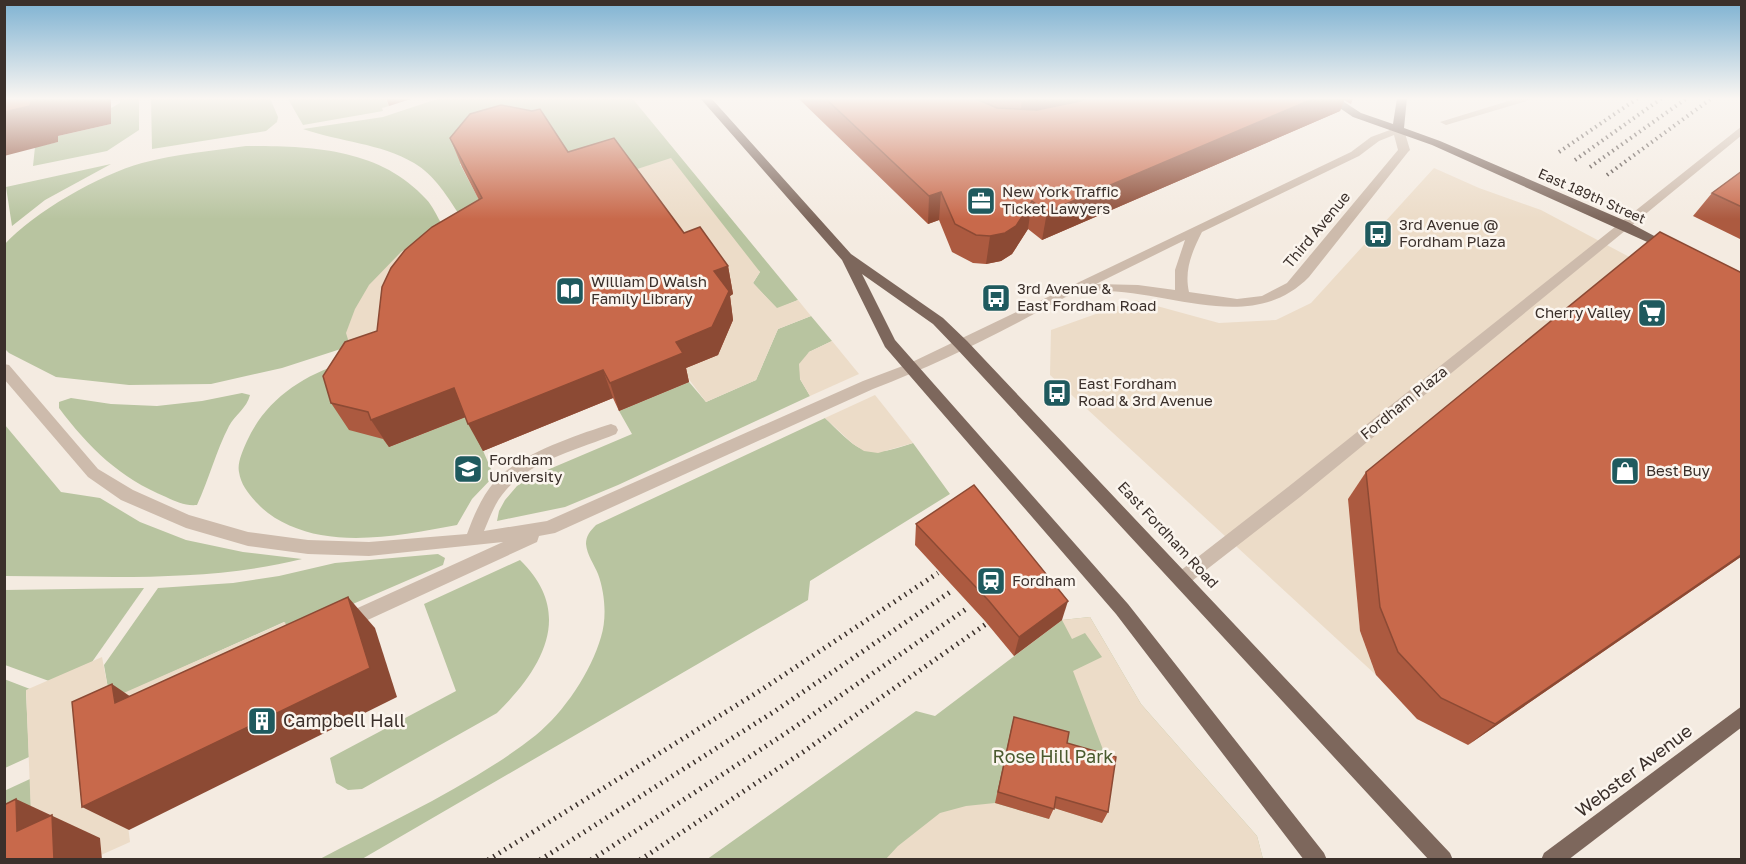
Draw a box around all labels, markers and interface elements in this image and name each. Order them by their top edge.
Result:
street label: East 189th Street [1536,164,1649,227]
place label: New York Traffic Ticket Lawyers [1002,182,1119,217]
office icon: New York Traffic Ticket Lawyers [965,185,997,217]
street label: Third Avenue [1279,187,1354,271]
place label: 3rd Avenue @ Fordham Plaza [1399,215,1506,250]
bus stop icon: 3rd Avenue @ Fordham Plaza [1362,218,1394,250]
place label: William D Walsh Family Library [591,272,707,307]
library icon: William D Walsh Family Library [554,275,586,307]
place label: 3rd Avenue & East Fordham Road [1017,279,1156,314]
bus stop icon: 3rd Avenue & East Fordham Road [980,282,1012,314]
supermarket icon: Cherry Valley [1636,297,1668,329]
place label: Cherry Valley [1535,303,1632,321]
street label: Fordham Plaza [1356,362,1450,443]
place label: East Fordham Road & 3rd Avenue [1078,374,1213,409]
bus stop icon: East Fordham Road & 3rd Avenue [1041,377,1073,409]
place label: Fordham University [489,450,563,485]
school or university icon: Fordham University [452,453,484,485]
shop icon: Best Buy [1609,455,1641,487]
place label: Best Buy [1646,461,1711,479]
street label: East Fordham Road [1115,477,1223,591]
station icon: Fordham [975,565,1007,597]
place label: Fordham [1012,571,1076,589]
building icon: Campbell Hall [246,705,278,737]
place label: Campbell Hall [283,709,406,731]
street label: Webster Avenue [1571,719,1696,821]
park label: Rose Hill Park [993,745,1113,767]

